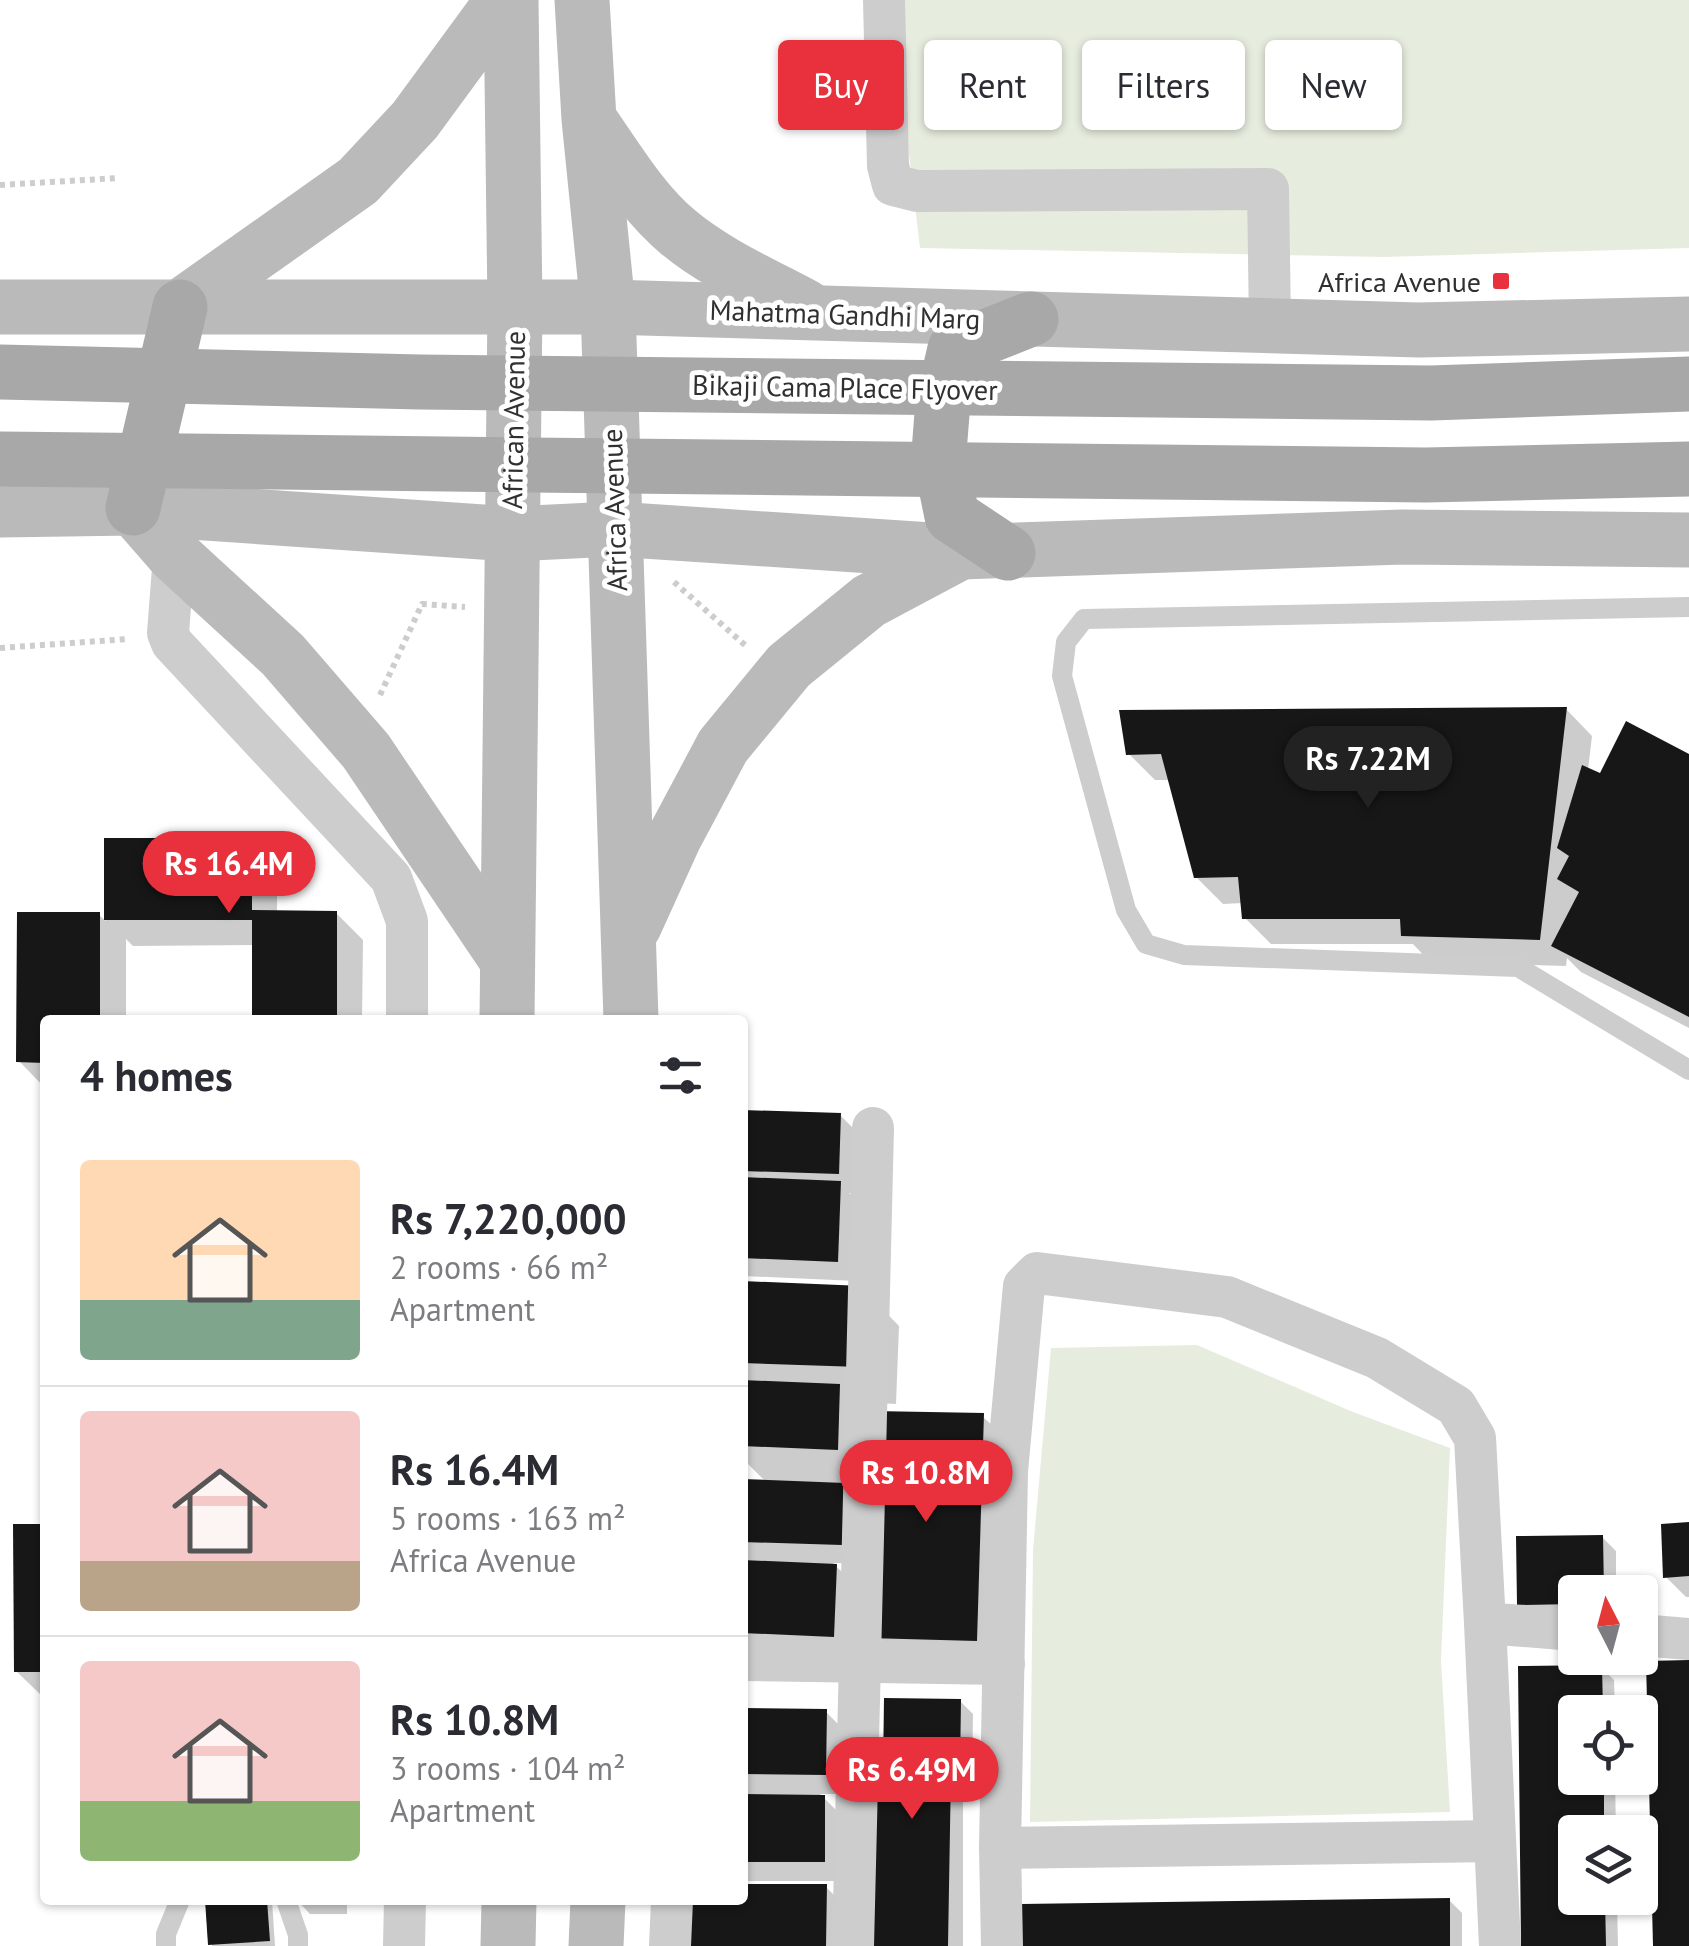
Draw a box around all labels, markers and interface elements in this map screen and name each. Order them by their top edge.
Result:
chip: Buy [778,40,904,130]
chip: Rent [924,40,1062,130]
chip: Filters [1082,40,1245,130]
chip: New [1265,40,1402,130]
place label: Africa Avenue [1318,263,1481,300]
marker: Africa Avenue [1490,270,1512,292]
street label: Mahatma Gandhi Marg [709,291,981,337]
street label: African Avenue [493,331,533,509]
street label: Bikaji Cama Place Flyover [692,366,999,408]
street label: Africa Avenue [593,428,635,592]
pin: Rs 7.22M [1265,726,1471,811]
text: Rs 7.22M [1306,737,1430,779]
pin: Rs 16.4M [126,831,332,916]
text: Rs 16.4M [165,842,293,884]
text: 4 homes [80,1048,233,1103]
icon: filters [653,1048,708,1103]
text: Rs 7,220,000 [390,1191,627,1246]
icon: home [160,1200,280,1320]
text: 2 rooms · 66 m² [390,1246,608,1288]
text: Apartment [390,1288,535,1330]
pin: Rs 10.8M [823,1440,1029,1525]
text: Rs 16.4M [390,1442,559,1497]
icon: home [160,1451,280,1571]
text: Rs 10.8M [862,1451,990,1493]
text: 5 rooms · 163 m² [390,1497,626,1539]
text: Africa Avenue [390,1539,576,1581]
north arrow [1558,1575,1658,1675]
map controls [1558,1575,1658,1915]
text: Rs 10.8M [390,1692,559,1747]
button: locate [1558,1695,1658,1795]
icon: home [160,1701,280,1821]
pin: Rs 6.49M [809,1737,1015,1822]
text: 3 rooms · 104 m² [390,1747,626,1789]
text: Rs 6.49M [848,1748,976,1790]
text: Apartment [390,1789,535,1831]
button: layers [1558,1815,1658,1915]

